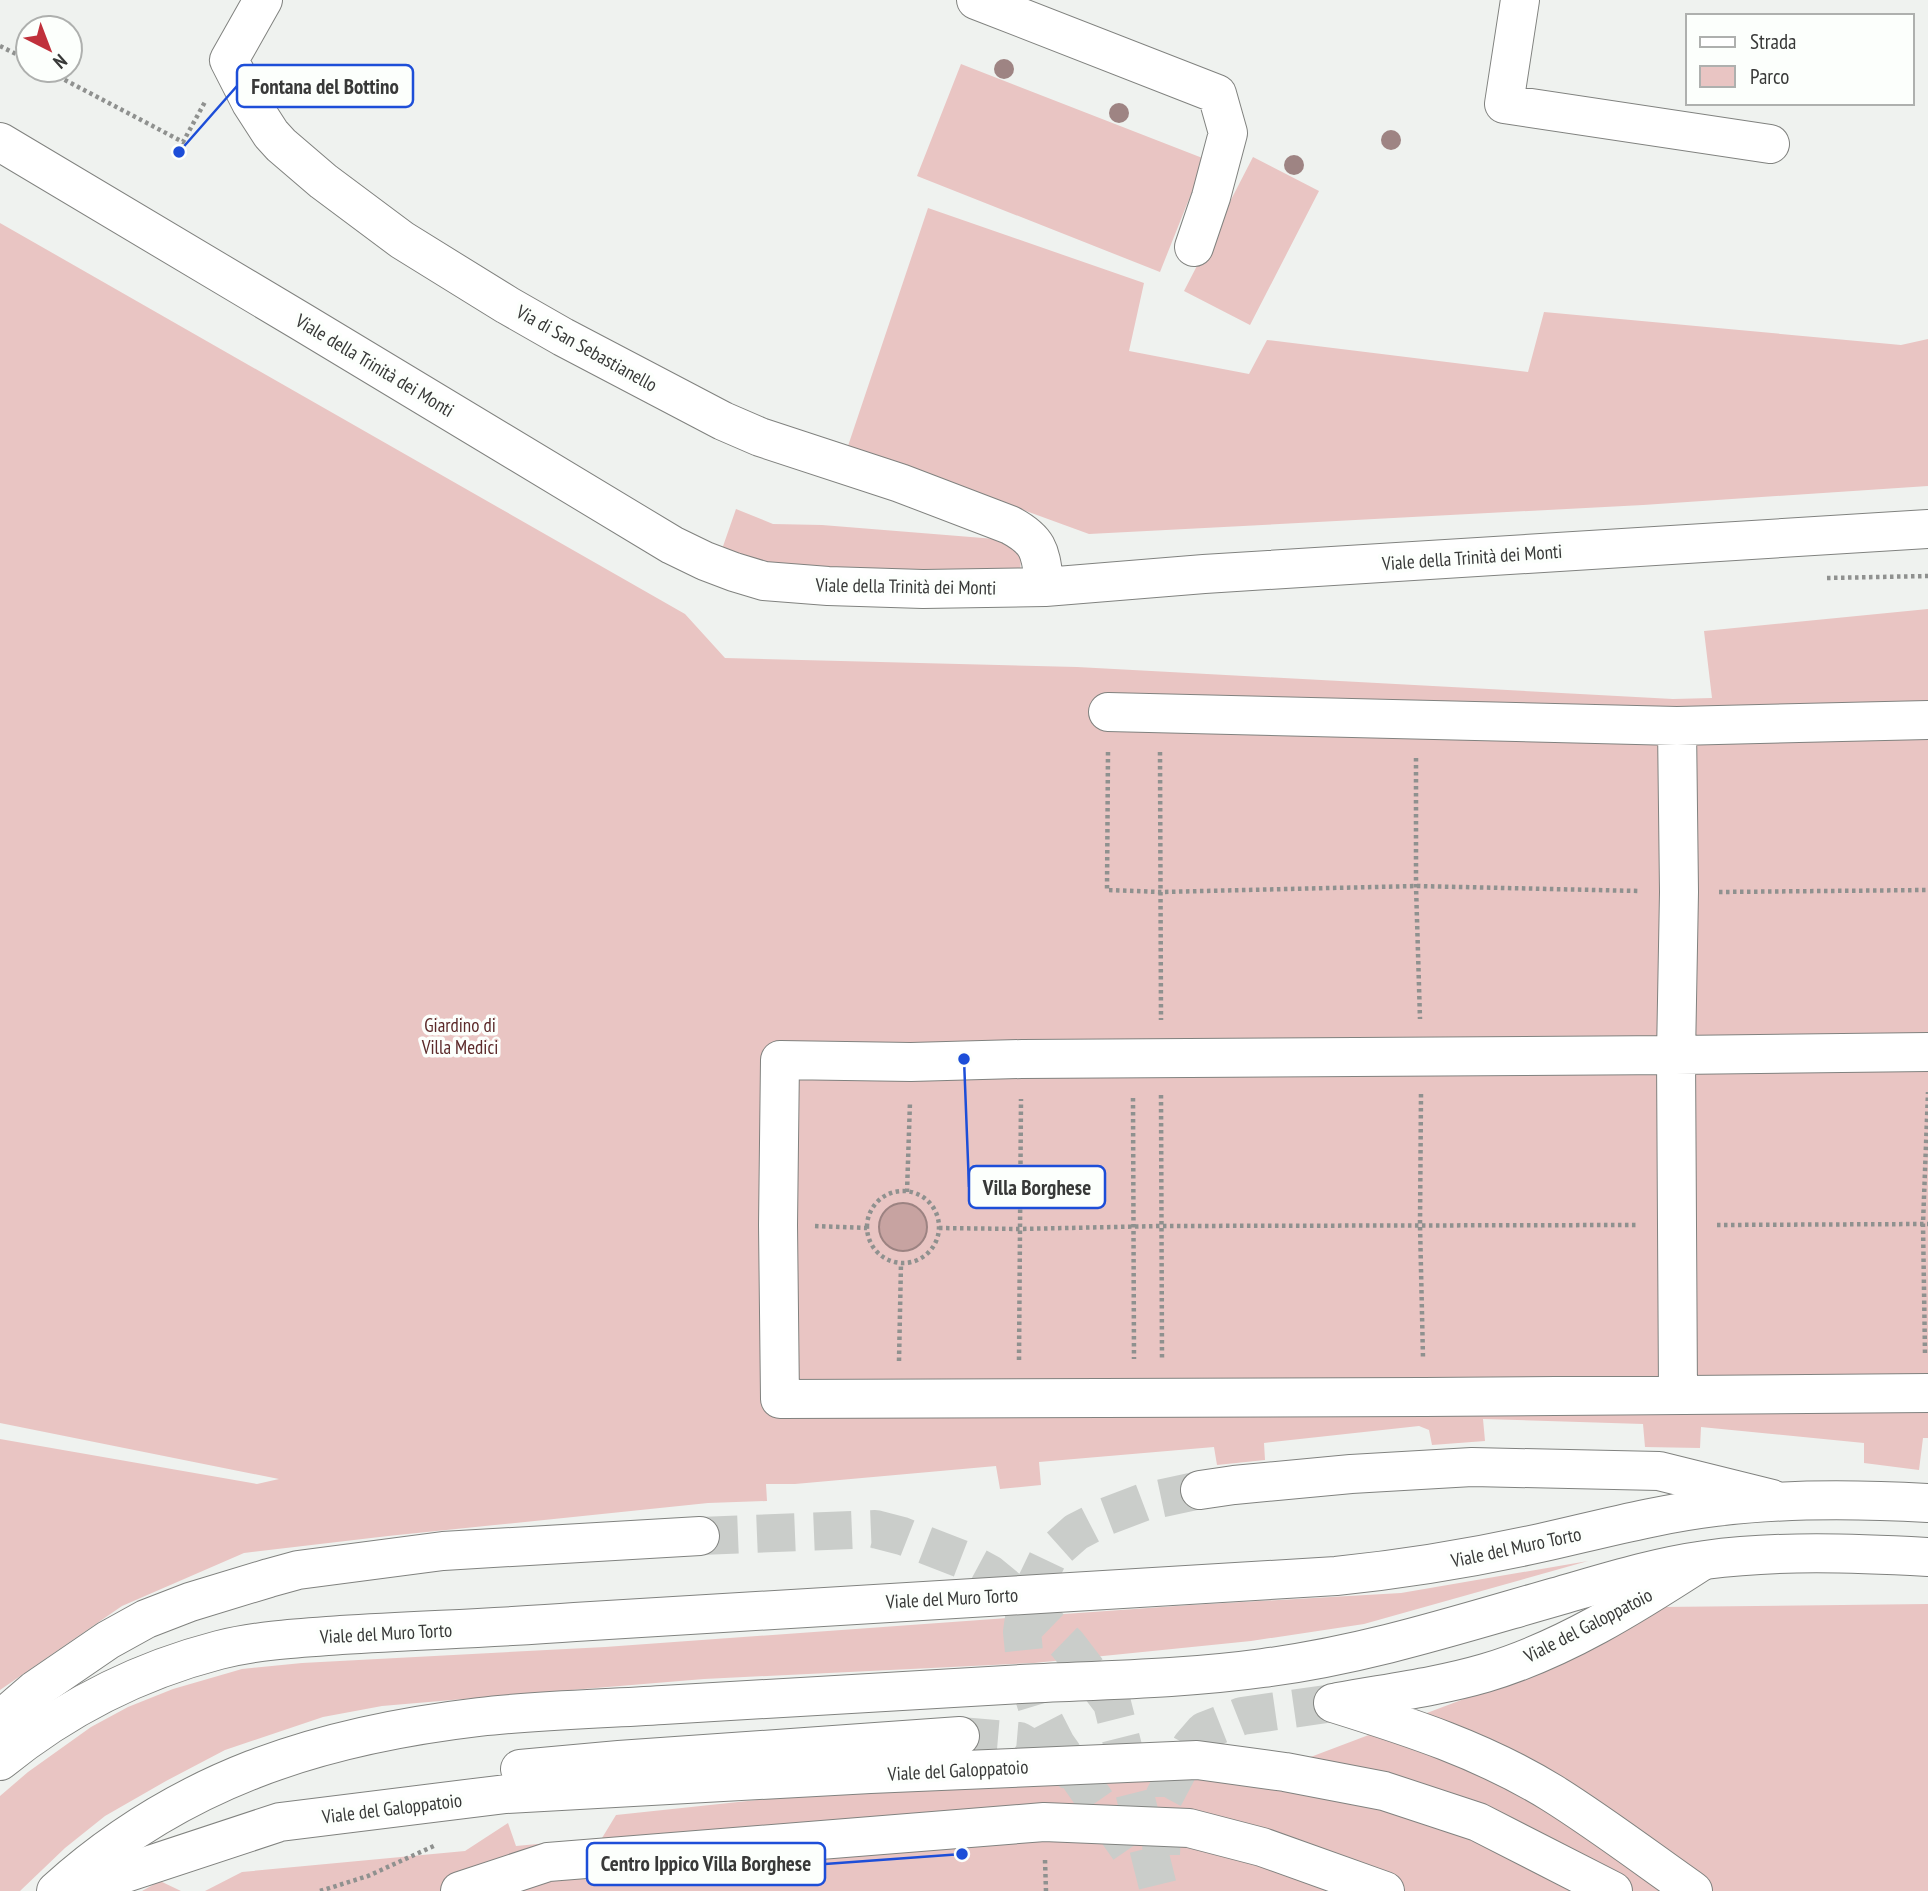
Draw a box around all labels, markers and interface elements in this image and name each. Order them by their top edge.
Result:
north arrow [14,14,84,84]
legend [1686,14,1914,105]
text: Strada [1750,28,1796,55]
text: N [49,49,72,74]
text: Parco [1750,63,1789,90]
callout: Fontana del Bottino [237,65,413,107]
text: Fontana del Bottino [251,73,399,100]
street label: Via di San Sebastianello [511,299,662,397]
street label: Viale della Trinità dei Monti [291,308,459,422]
street label: Viale della Trinità dei Monti [1380,539,1563,575]
street label: Viale della Trinità dei Monti [814,572,997,600]
park label: Giardino di Villa Medici [421,1013,498,1059]
callout: Villa Borghese [969,1166,1105,1208]
text: Villa Borghese [982,1174,1091,1201]
street label: Viale del Muro Torto [1448,1522,1583,1573]
street label: Viale del Galoppatoio [1519,1582,1656,1668]
street label: Viale del Muro Torto [884,1583,1019,1613]
street label: Viale del Muro Torto [318,1618,453,1648]
street label: Viale del Galoppatoio [886,1754,1029,1786]
street label: Viale del Galoppatoio [320,1788,463,1829]
callout: Centro Ippico Villa Borghese [587,1843,825,1885]
text: Centro Ippico Villa Borghese [601,1850,811,1877]

